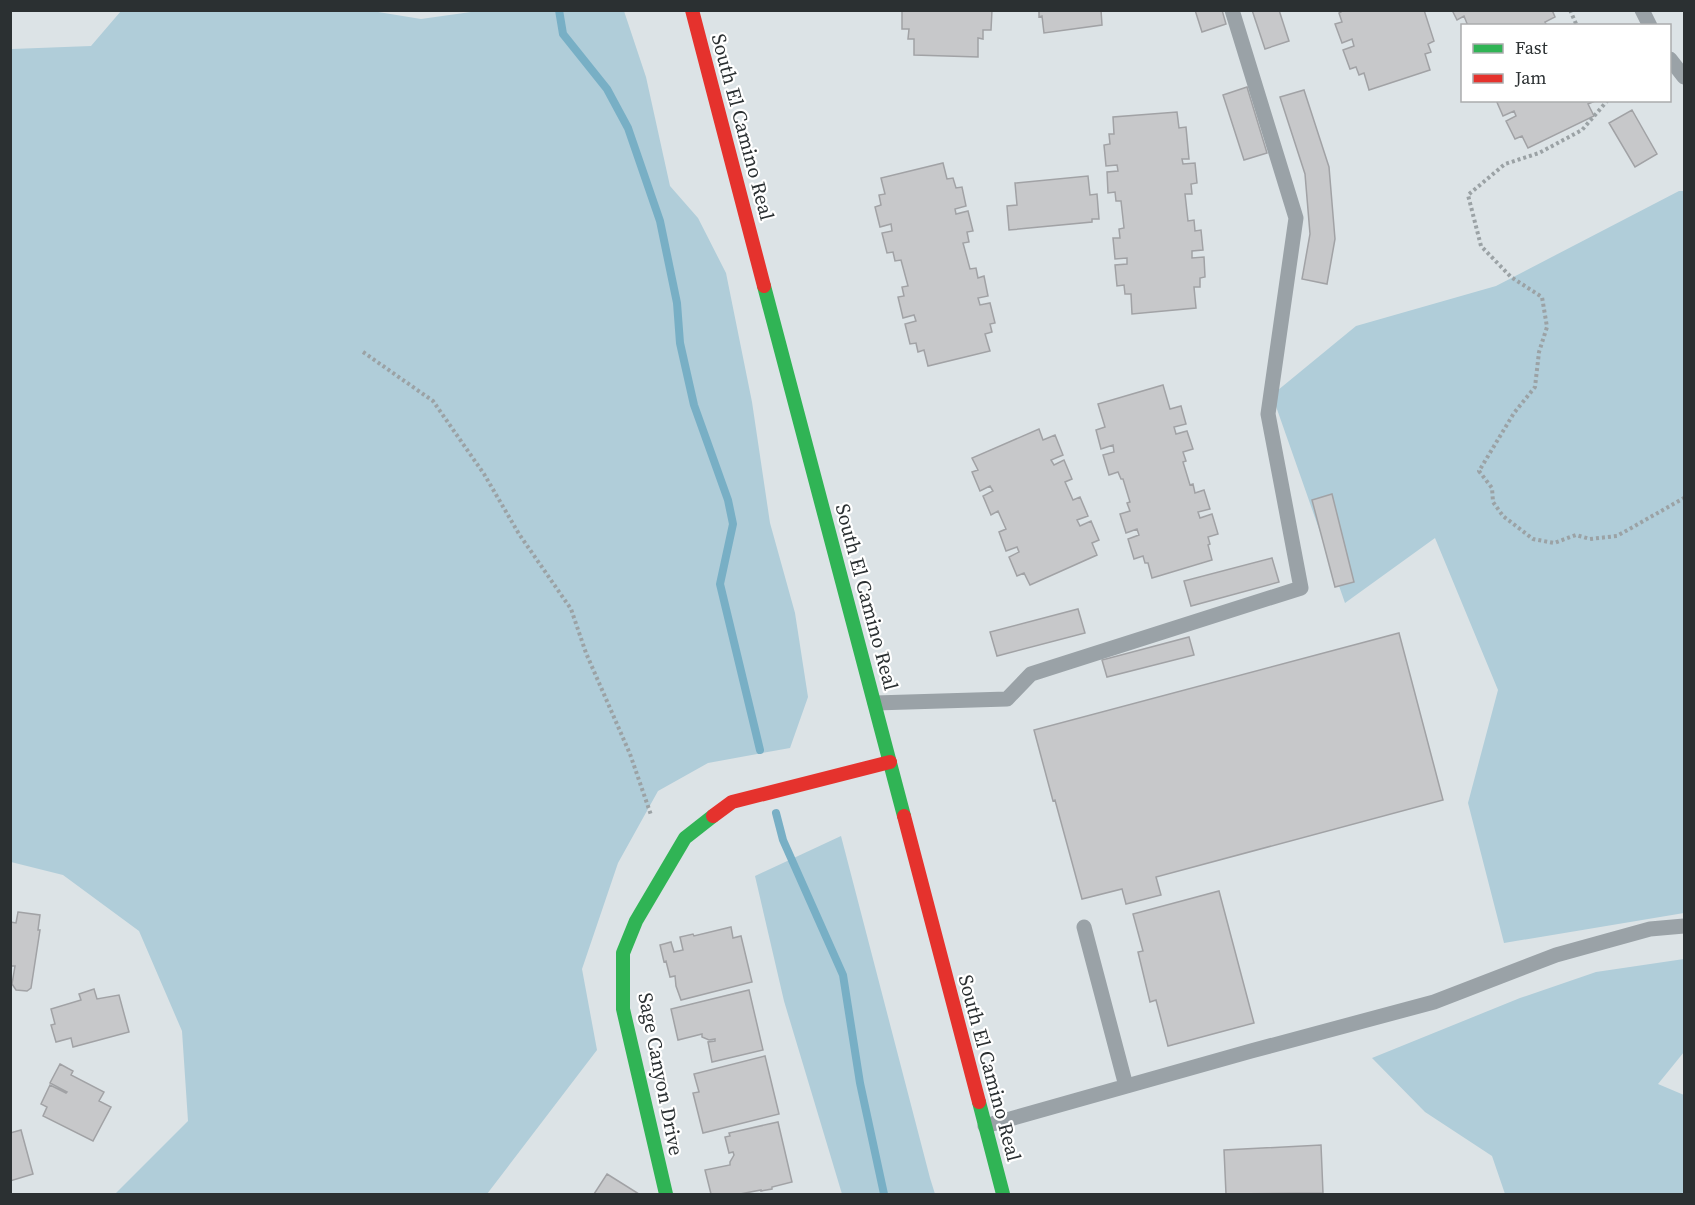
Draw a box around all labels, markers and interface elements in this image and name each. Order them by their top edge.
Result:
legend [1461,24,1671,102]
street label: South El Camino Real [705,31,781,223]
text: Fast [1515,35,1548,60]
text: Jam [1514,65,1547,90]
street label: South El Camino Real [829,501,905,693]
street label: South El Camino Real [952,972,1028,1164]
street label: Sage Canyon Drive [631,990,691,1158]

